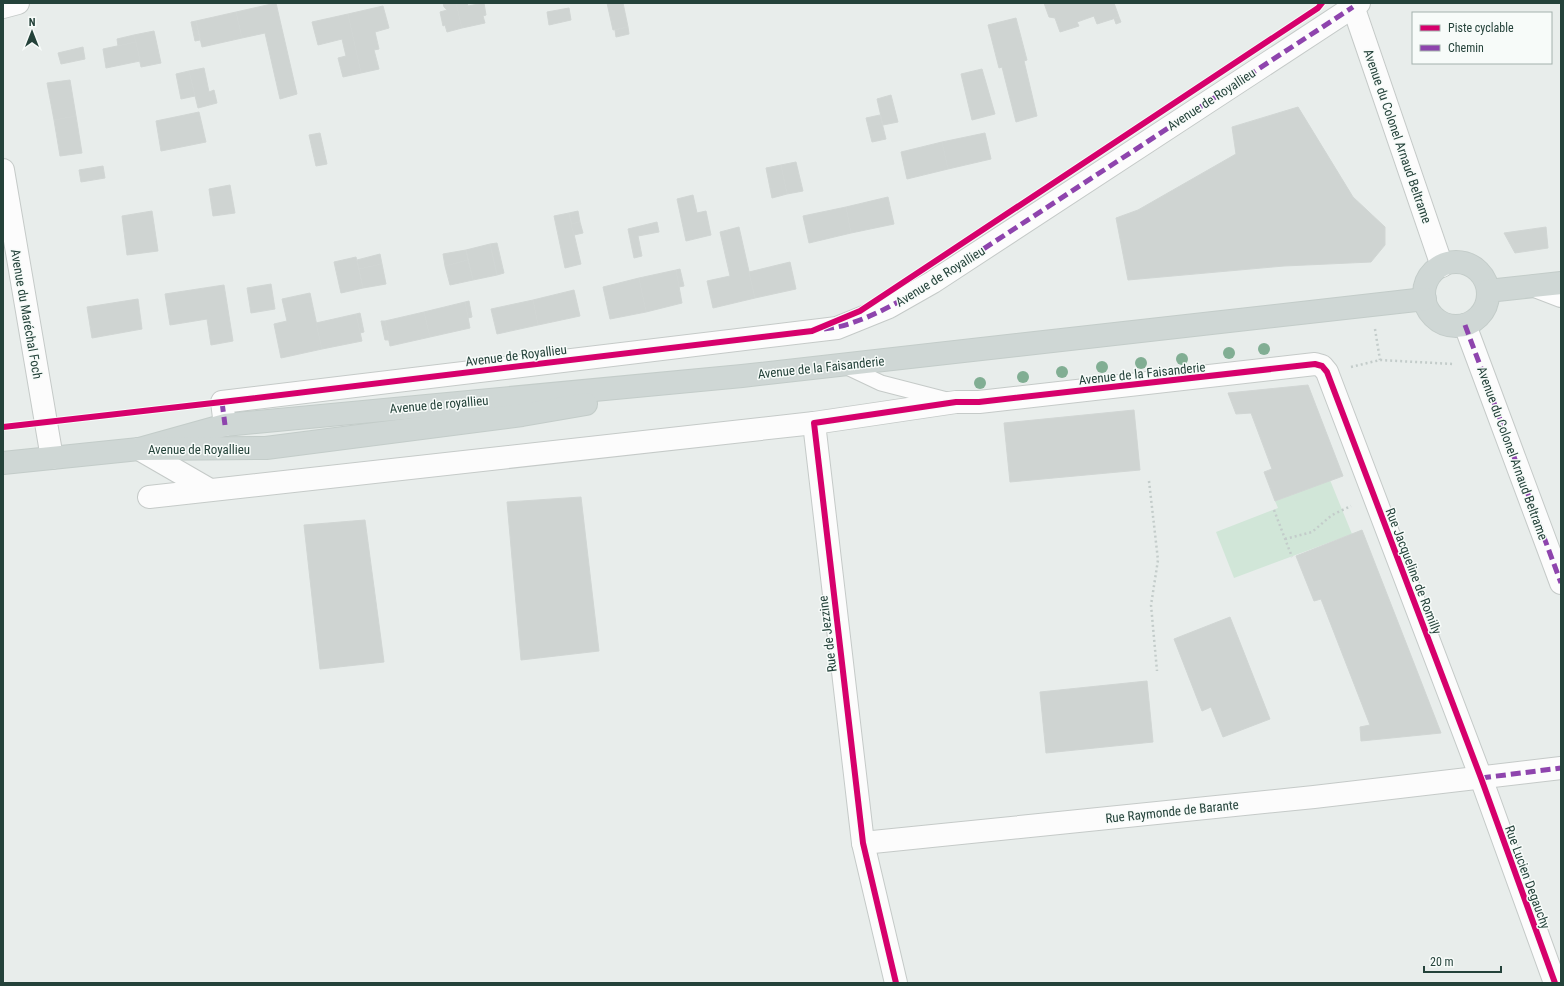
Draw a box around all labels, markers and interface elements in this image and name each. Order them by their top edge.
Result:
north arrow [12,12,52,52]
legend [1412,12,1552,64]
text: N [29,16,36,29]
text: Piste cyclable [1448,21,1514,35]
text: Chemin [1448,41,1484,55]
street label: Avenue du Colonel Arnaud Beltrame [1361,47,1434,225]
street label: Avenue de Royallieu [1164,65,1258,134]
street label: Avenue de Royallieu [893,243,988,310]
street label: Avenue du Maréchal Foch [8,248,45,380]
street label: Avenue de Royallieu [464,342,568,369]
street label: Avenue de la Faisanderie [757,353,885,382]
street label: Avenue de la Faisanderie [1078,359,1206,388]
street label: Avenue du Colonel Arnaud Beltrame [1474,364,1551,542]
street label: Avenue de royallieu [389,393,489,416]
street label: Avenue de Royallieu [148,442,250,457]
street label: Rue Jacqueline de Romilly [1383,506,1445,637]
street label: Rue de Jezzine [815,595,840,673]
street label: Rue Raymonde de Barante [1105,797,1239,826]
street label: Rue Lucien Degauchy [1502,823,1553,931]
scale bar [1424,948,1501,974]
text: 20 m [1430,955,1454,969]

